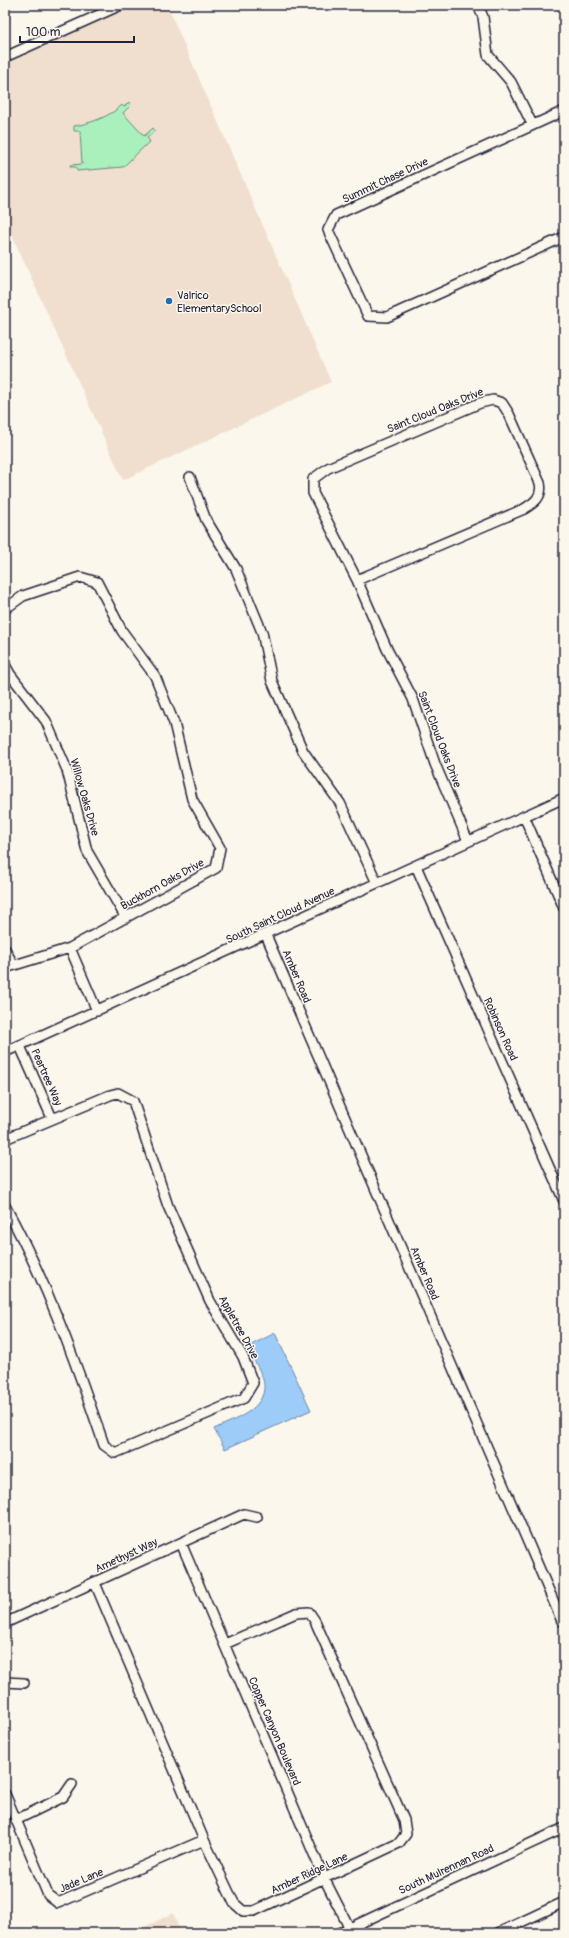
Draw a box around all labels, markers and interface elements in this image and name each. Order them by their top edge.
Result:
scale bar [20,18,134,44]
text: 100 m [26,25,61,40]
street label: Summit Chase Drive [340,155,431,206]
place label: Valrico ElementarySchool [177,289,262,315]
marker: Valrico ElementarySchool [164,296,174,306]
street label: Saint Cloud Oaks Drive [385,385,486,436]
street label: Saint Cloud Oaks Drive [415,689,464,790]
street label: Willow Oaks Drive [67,757,102,838]
street label: Buckhorn Oaks Drive [118,856,207,913]
street label: South Saint Cloud Avenue [224,884,337,946]
street label: Amber Road [279,948,314,1005]
street label: Robinson Road [481,996,520,1063]
street label: Peartree Way [28,1047,65,1108]
street label: Amber Road [407,1245,442,1302]
street label: Appletree Drive [216,1293,262,1362]
street label: Amethyst Way [93,1535,160,1576]
street label: Copper Canyon Boulevard [246,1675,303,1787]
street label: South Mulrennan Road [397,1842,496,1897]
street label: Amber Ridge Lane [269,1850,350,1897]
street label: Jade Lane [57,1865,106,1895]

